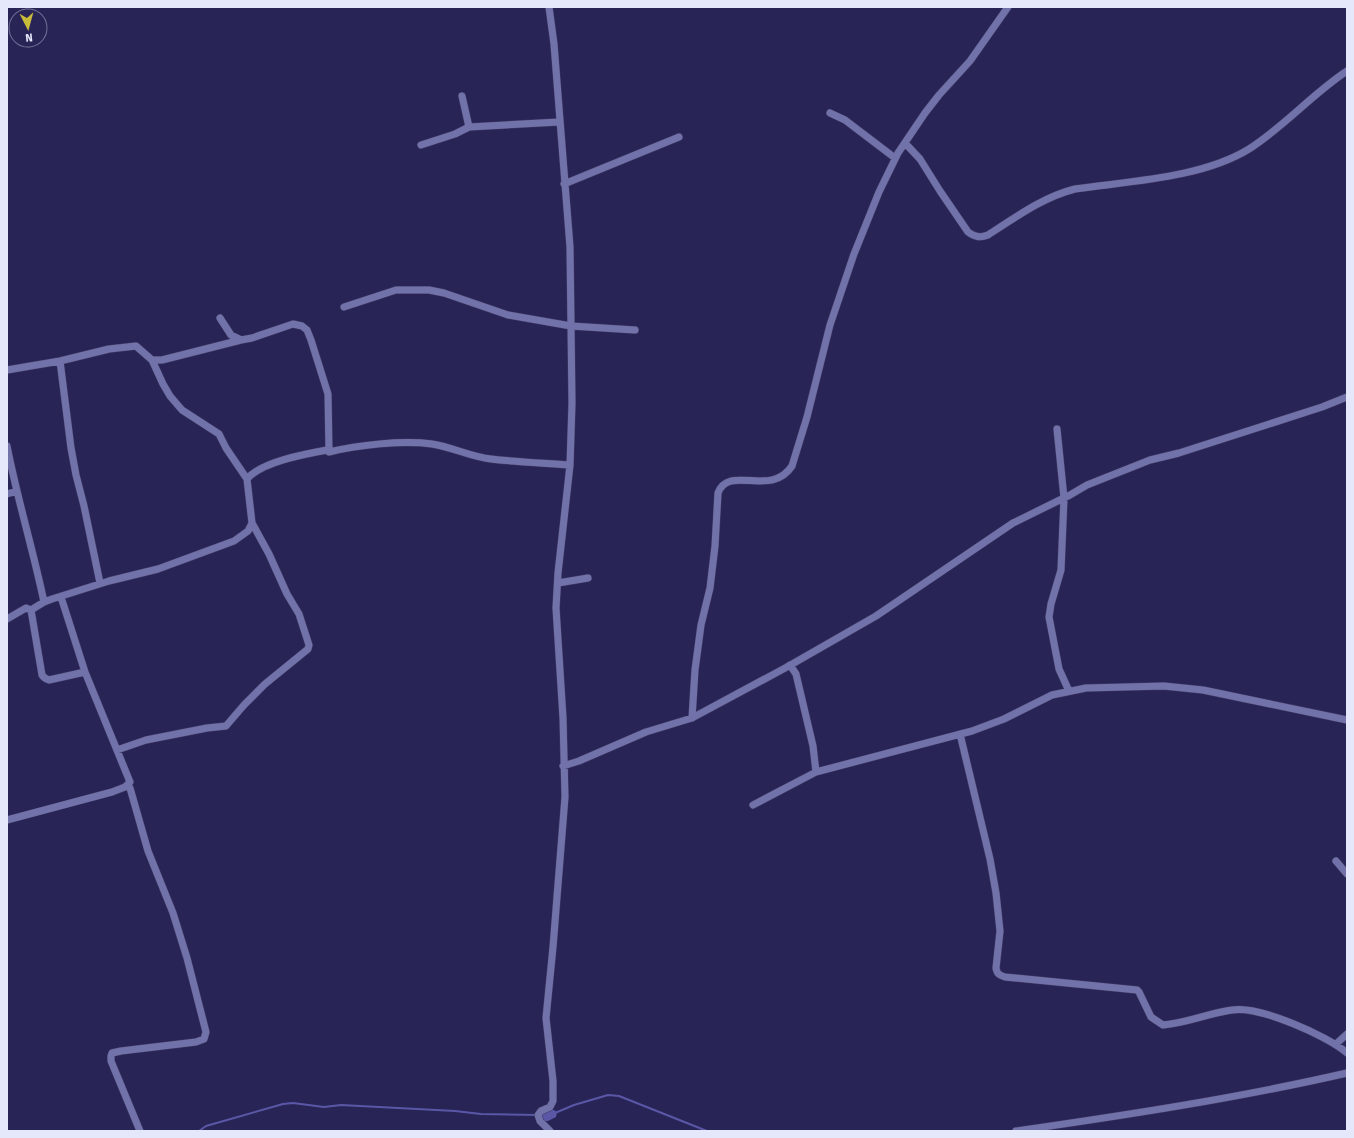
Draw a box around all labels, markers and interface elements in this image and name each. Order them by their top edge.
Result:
north arrow [8,8,48,48]
text: N [25,31,33,44]

